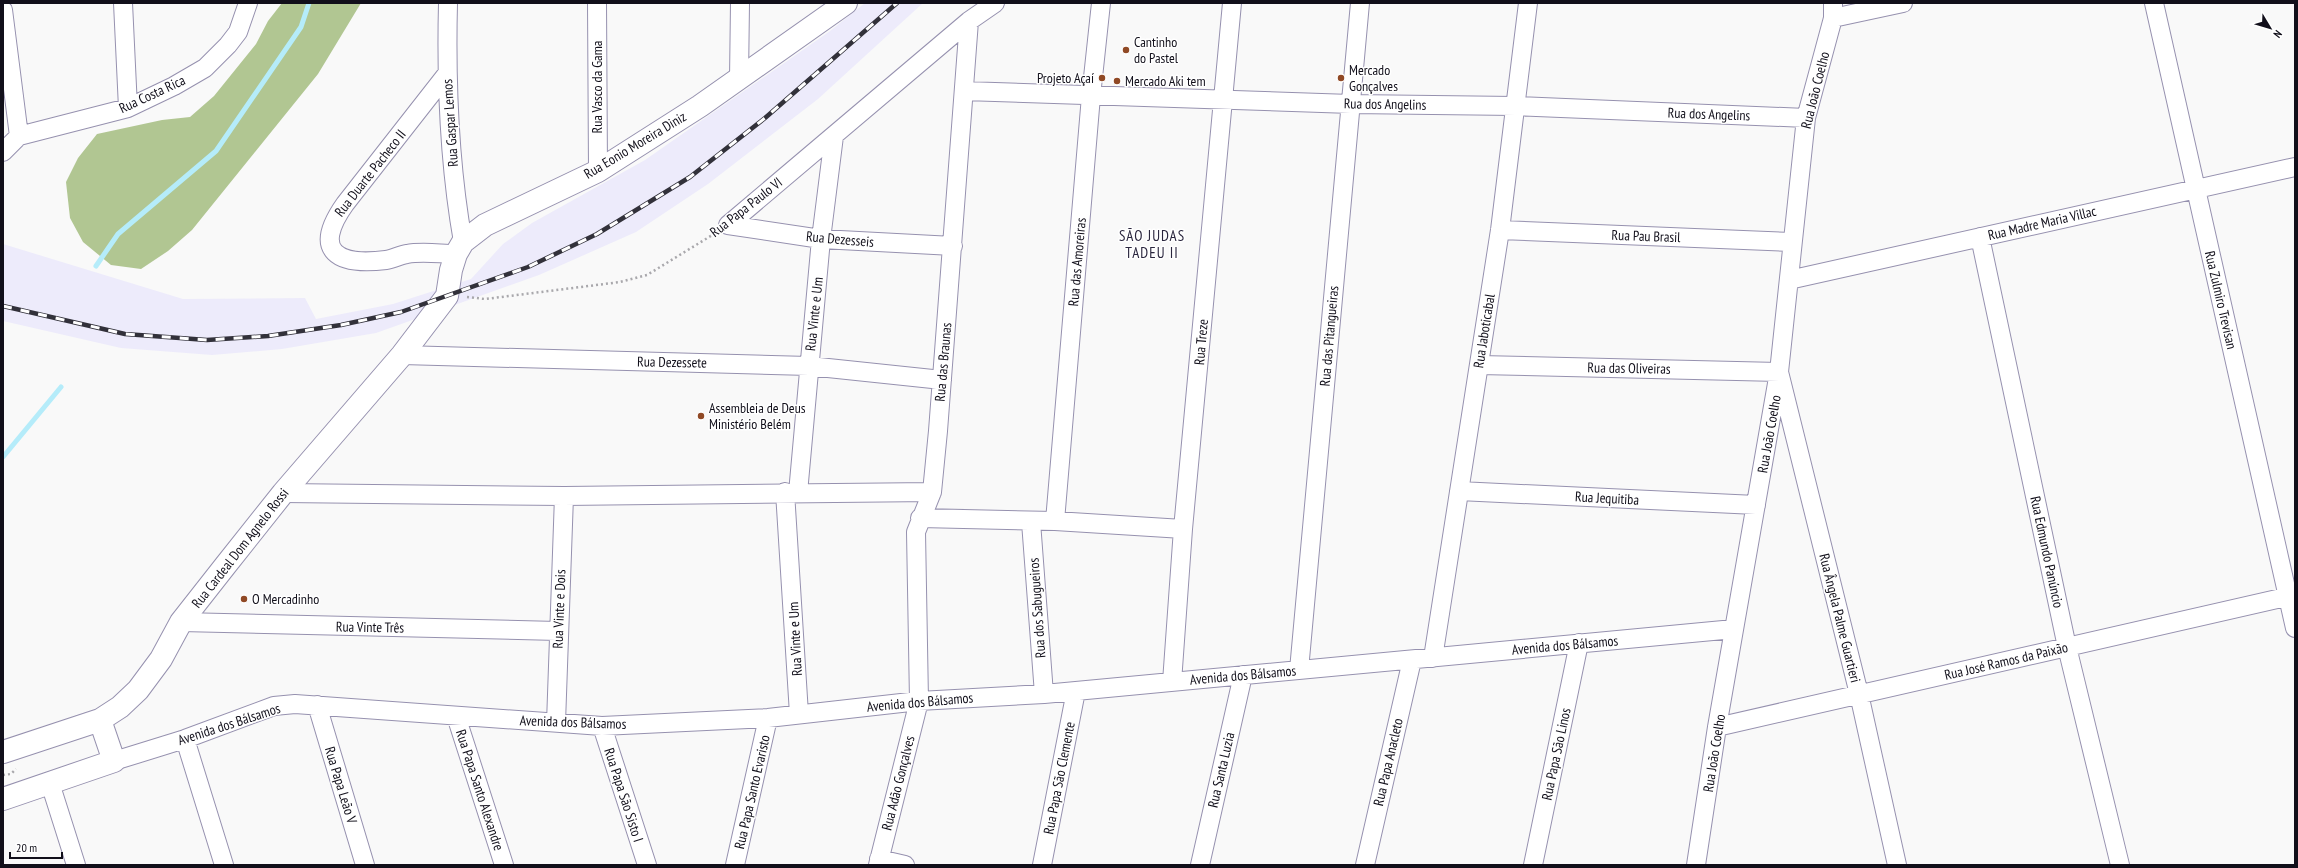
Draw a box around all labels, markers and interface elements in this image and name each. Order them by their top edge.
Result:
north arrow [2250,8,2290,48]
text: N [2271,28,2285,41]
place label: Cantinho do Pastel [1134,33,1179,67]
street label: Rua Vasco da Gama [588,41,606,133]
marker: Cantinho do Pastel [1121,45,1131,55]
street label: Rua João Coelho [1797,50,1833,130]
place label: Mercado Gonçalves [1349,61,1398,95]
place label: Projeto Açaí [1037,69,1094,87]
street label: Rua Costa Rica [116,71,188,117]
place label: Mercado Aki tem [1125,72,1206,90]
marker: Projeto Açaí [1097,73,1107,83]
marker: Mercado Gonçalves [1336,73,1346,83]
marker: Mercado Aki tem [1112,76,1122,86]
street label: Rua Gaspar Lemos [438,78,462,167]
street label: Rua dos Angelins [1344,94,1427,114]
street label: Rua dos Angelins [1667,104,1751,124]
street label: Rua Eonio Moreira Diniz [581,107,689,183]
street label: Rua Duarte Pacheco II [330,126,410,220]
street label: Rua Papa Paulo VI [706,173,786,241]
street label: Rua Madre Maria Villac [1986,202,2098,244]
street label: Rua das Amoreiras [1064,217,1090,307]
district label: SÃO JUDAS TADEU II [1119,226,1185,262]
street label: Rua Pau Brasil [1611,226,1682,246]
street label: Rua Dezesseis [805,227,875,251]
street label: Rua Zulmiro Trevisan [2201,249,2241,351]
street label: Rua Vinte e Um [801,276,827,352]
street label: Rua das Pitangueiras [1316,285,1342,387]
street label: Rua Jaboticabal [1469,292,1499,369]
street label: Rua Treze [1190,318,1212,366]
street label: Rua das Braunas [931,321,955,402]
street label: Rua Dezessete [637,352,707,372]
street label: Rua das Oliveiras [1587,358,1671,378]
street label: Rua João Coelho [1753,394,1785,474]
place label: Assembleia de Deus Ministério Belém [709,399,806,433]
marker: Assembleia de Deus Ministério Belém [696,411,706,421]
street label: Rua Cardeal Dom Agnelo Rossi [188,484,292,612]
street label: Rua Jequitiba [1575,487,1639,509]
street label: Rua Edmundo Panúncio [2026,494,2068,610]
street label: Rua Ângela Palme Guartieri [1815,552,1865,684]
street label: Rua dos Sabugueiros [1024,557,1049,659]
street label: Rua Vinte e Dois [549,569,569,649]
place label: O Mercadinho [252,590,319,608]
marker: O Mercadinho [239,594,249,604]
street label: Rua Vinte e Um [784,601,806,677]
street label: Rua Vinte Três [336,617,405,637]
street label: Avenida dos Bálsamos [1511,631,1619,659]
street label: Rua José Ramos da Paixão [1943,638,2069,684]
street label: Avenida dos Bálsamos [1189,661,1297,689]
street label: Avenida dos Bálsamos [866,688,974,716]
street label: Avenida dos Bálsamos [175,699,283,749]
street label: Rua Papa São Linos [1537,706,1575,802]
street label: Avenida dos Bálsamos [519,711,627,733]
street label: Rua João Coelho [1699,713,1729,793]
street label: Rua Papa Anacleto [1369,716,1407,808]
street label: Rua Papa São Clemente [1039,720,1079,836]
street label: Rua Papa Santo Alexandre [452,727,508,853]
street label: Rua Santa Luzia [1204,731,1238,809]
street label: Rua Papa Santo Evaristo [730,733,774,851]
street label: Rua Adão Gonçalves [878,733,919,832]
street label: Rua Papa Leão V [321,744,361,826]
street label: Rua Papa São Sisto I [600,746,648,844]
scale bar [10,834,62,860]
text: 20 m [16,840,37,855]

